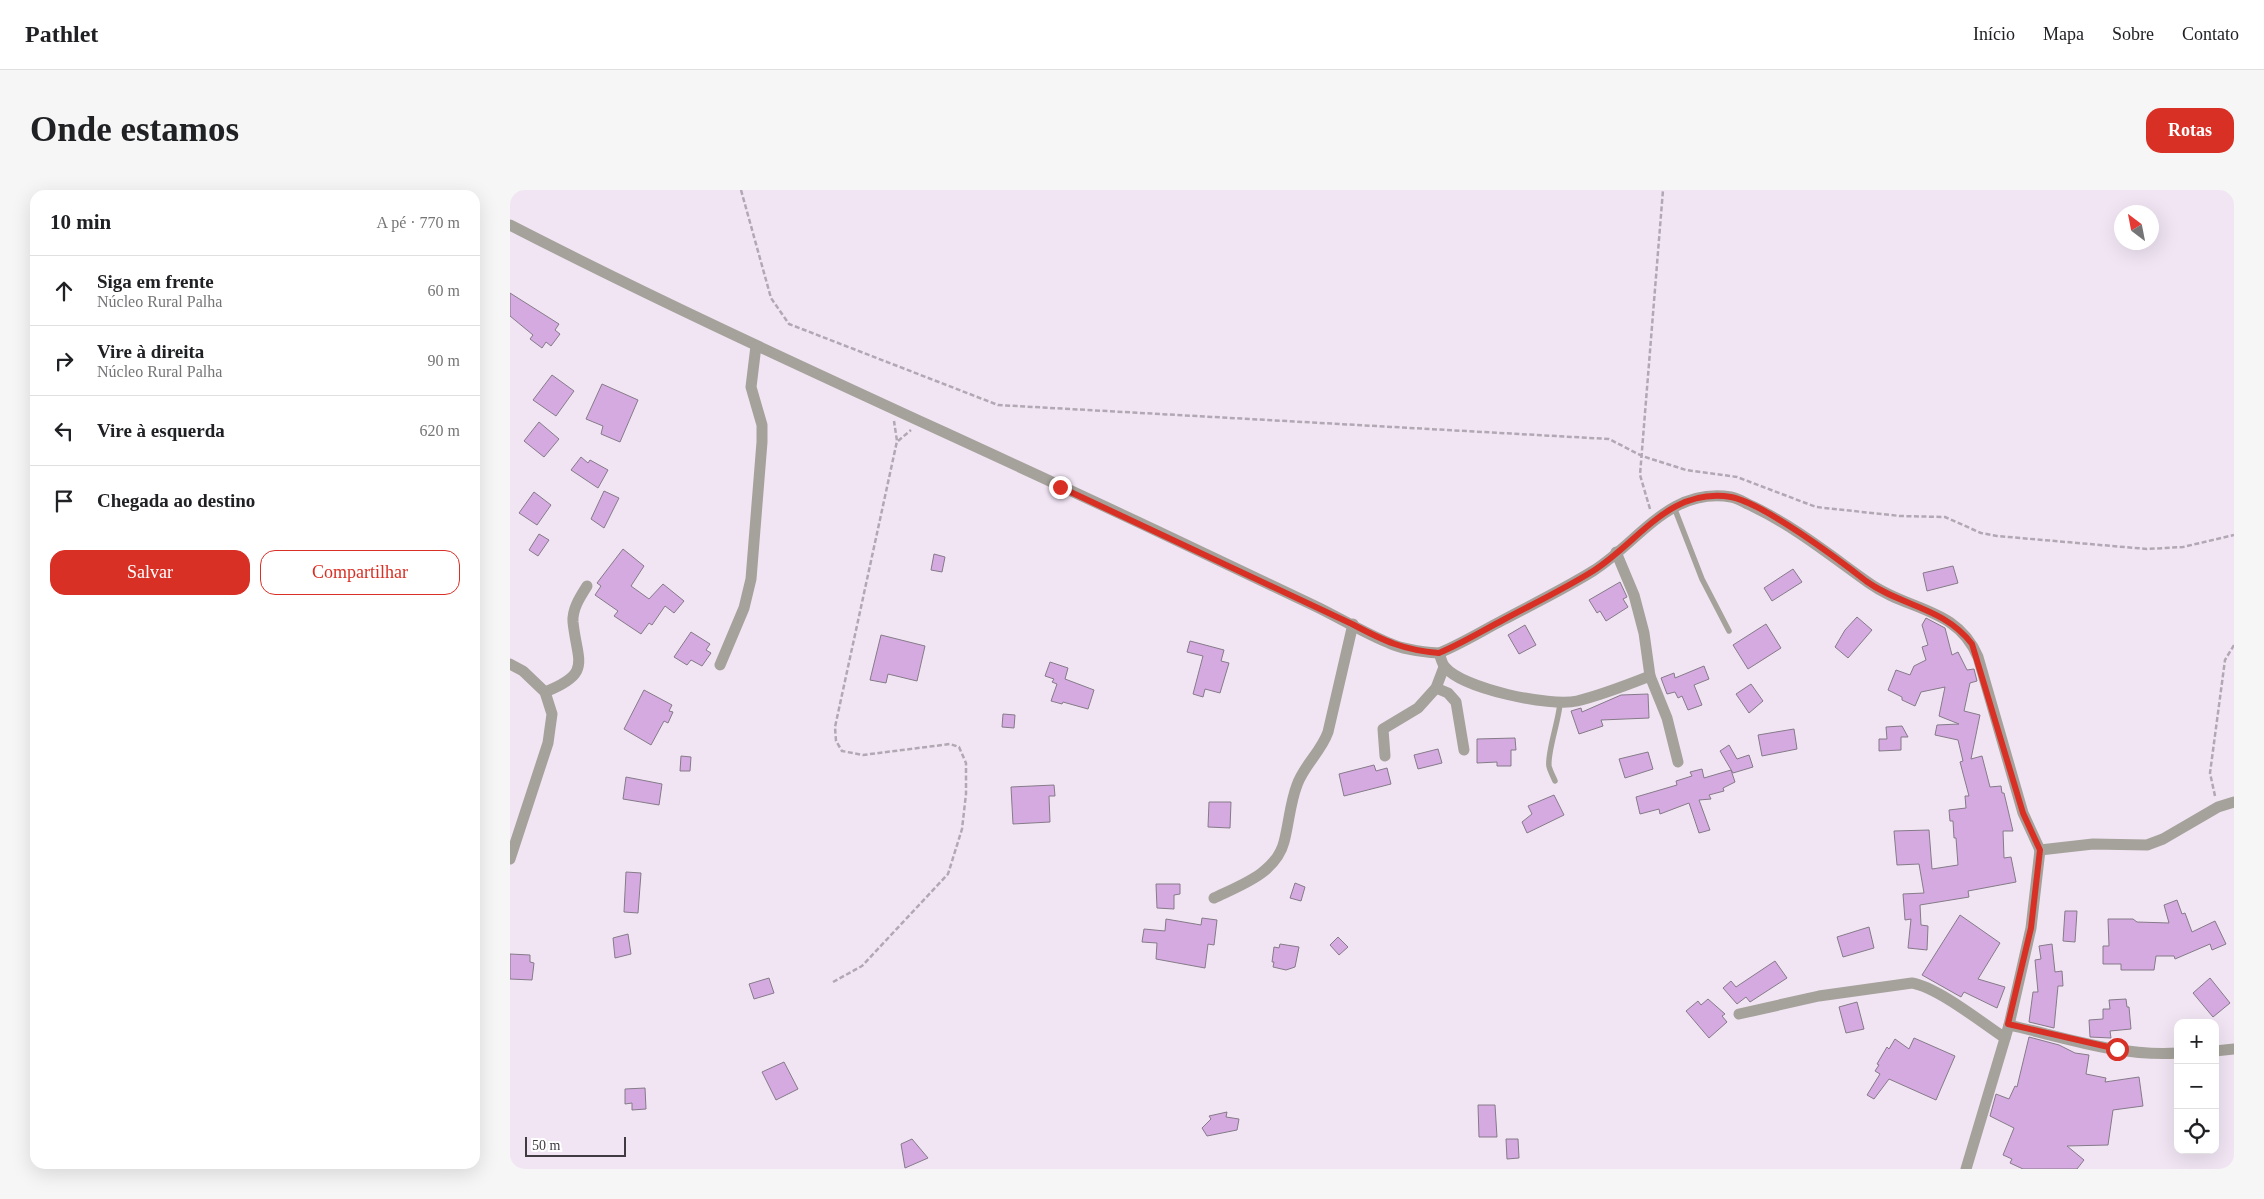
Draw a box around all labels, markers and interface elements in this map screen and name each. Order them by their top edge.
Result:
text: Pathlet [25,21,98,47]
text: Início [1973,24,2015,44]
text: Mapa [2043,24,2084,44]
text: Sobre [2112,24,2154,44]
text: Contato [2182,24,2239,44]
button: Rotas [2146,108,2234,153]
text: Onde estamos [30,110,239,149]
north arrow [2114,205,2159,250]
text: 10 min [50,210,111,234]
text: A pé · 770 m [376,214,460,231]
text: Siga em frente [97,271,214,292]
icon: ahead [50,277,78,305]
text: 60 m [428,282,460,299]
text: Núcleo Rural Palha [97,293,222,310]
text: Vire à direita [97,341,204,362]
icon: right [50,347,78,375]
text: 90 m [428,352,460,369]
text: Núcleo Rural Palha [97,363,222,380]
icon: left [50,417,78,445]
text: Vire à esquerda [97,420,225,441]
text: 620 m [420,422,460,439]
route end [1049,476,1072,499]
icon: arrive [50,487,78,515]
text: Chegada ao destino [97,490,255,511]
button: Salvar [50,550,250,595]
button: Compartilhar [260,550,460,595]
map controls [2174,1019,2219,1154]
button: + [2174,1019,2219,1064]
route start [2106,1038,2129,1061]
button: − [2174,1064,2219,1109]
button: locate [2174,1109,2219,1154]
scale bar [525,1134,626,1157]
text: 50 m [532,1138,560,1153]

